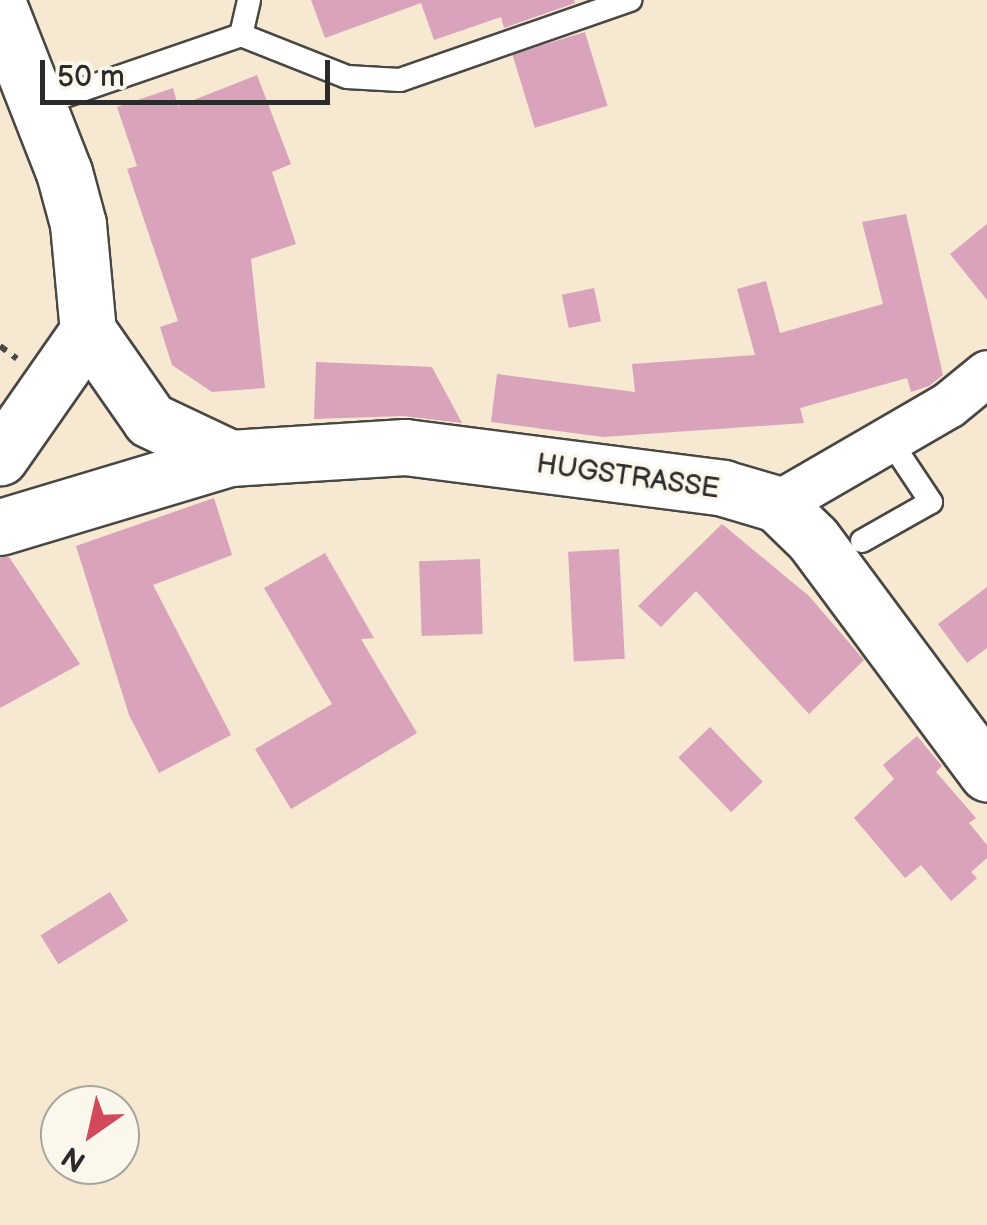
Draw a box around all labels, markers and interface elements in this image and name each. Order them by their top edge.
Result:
scale bar [45,40,335,102]
text: 50 m [57,59,125,95]
street label: HUGSTRASSE [534,448,722,506]
north arrow [40,1085,140,1185]
text: N [56,1139,92,1178]

